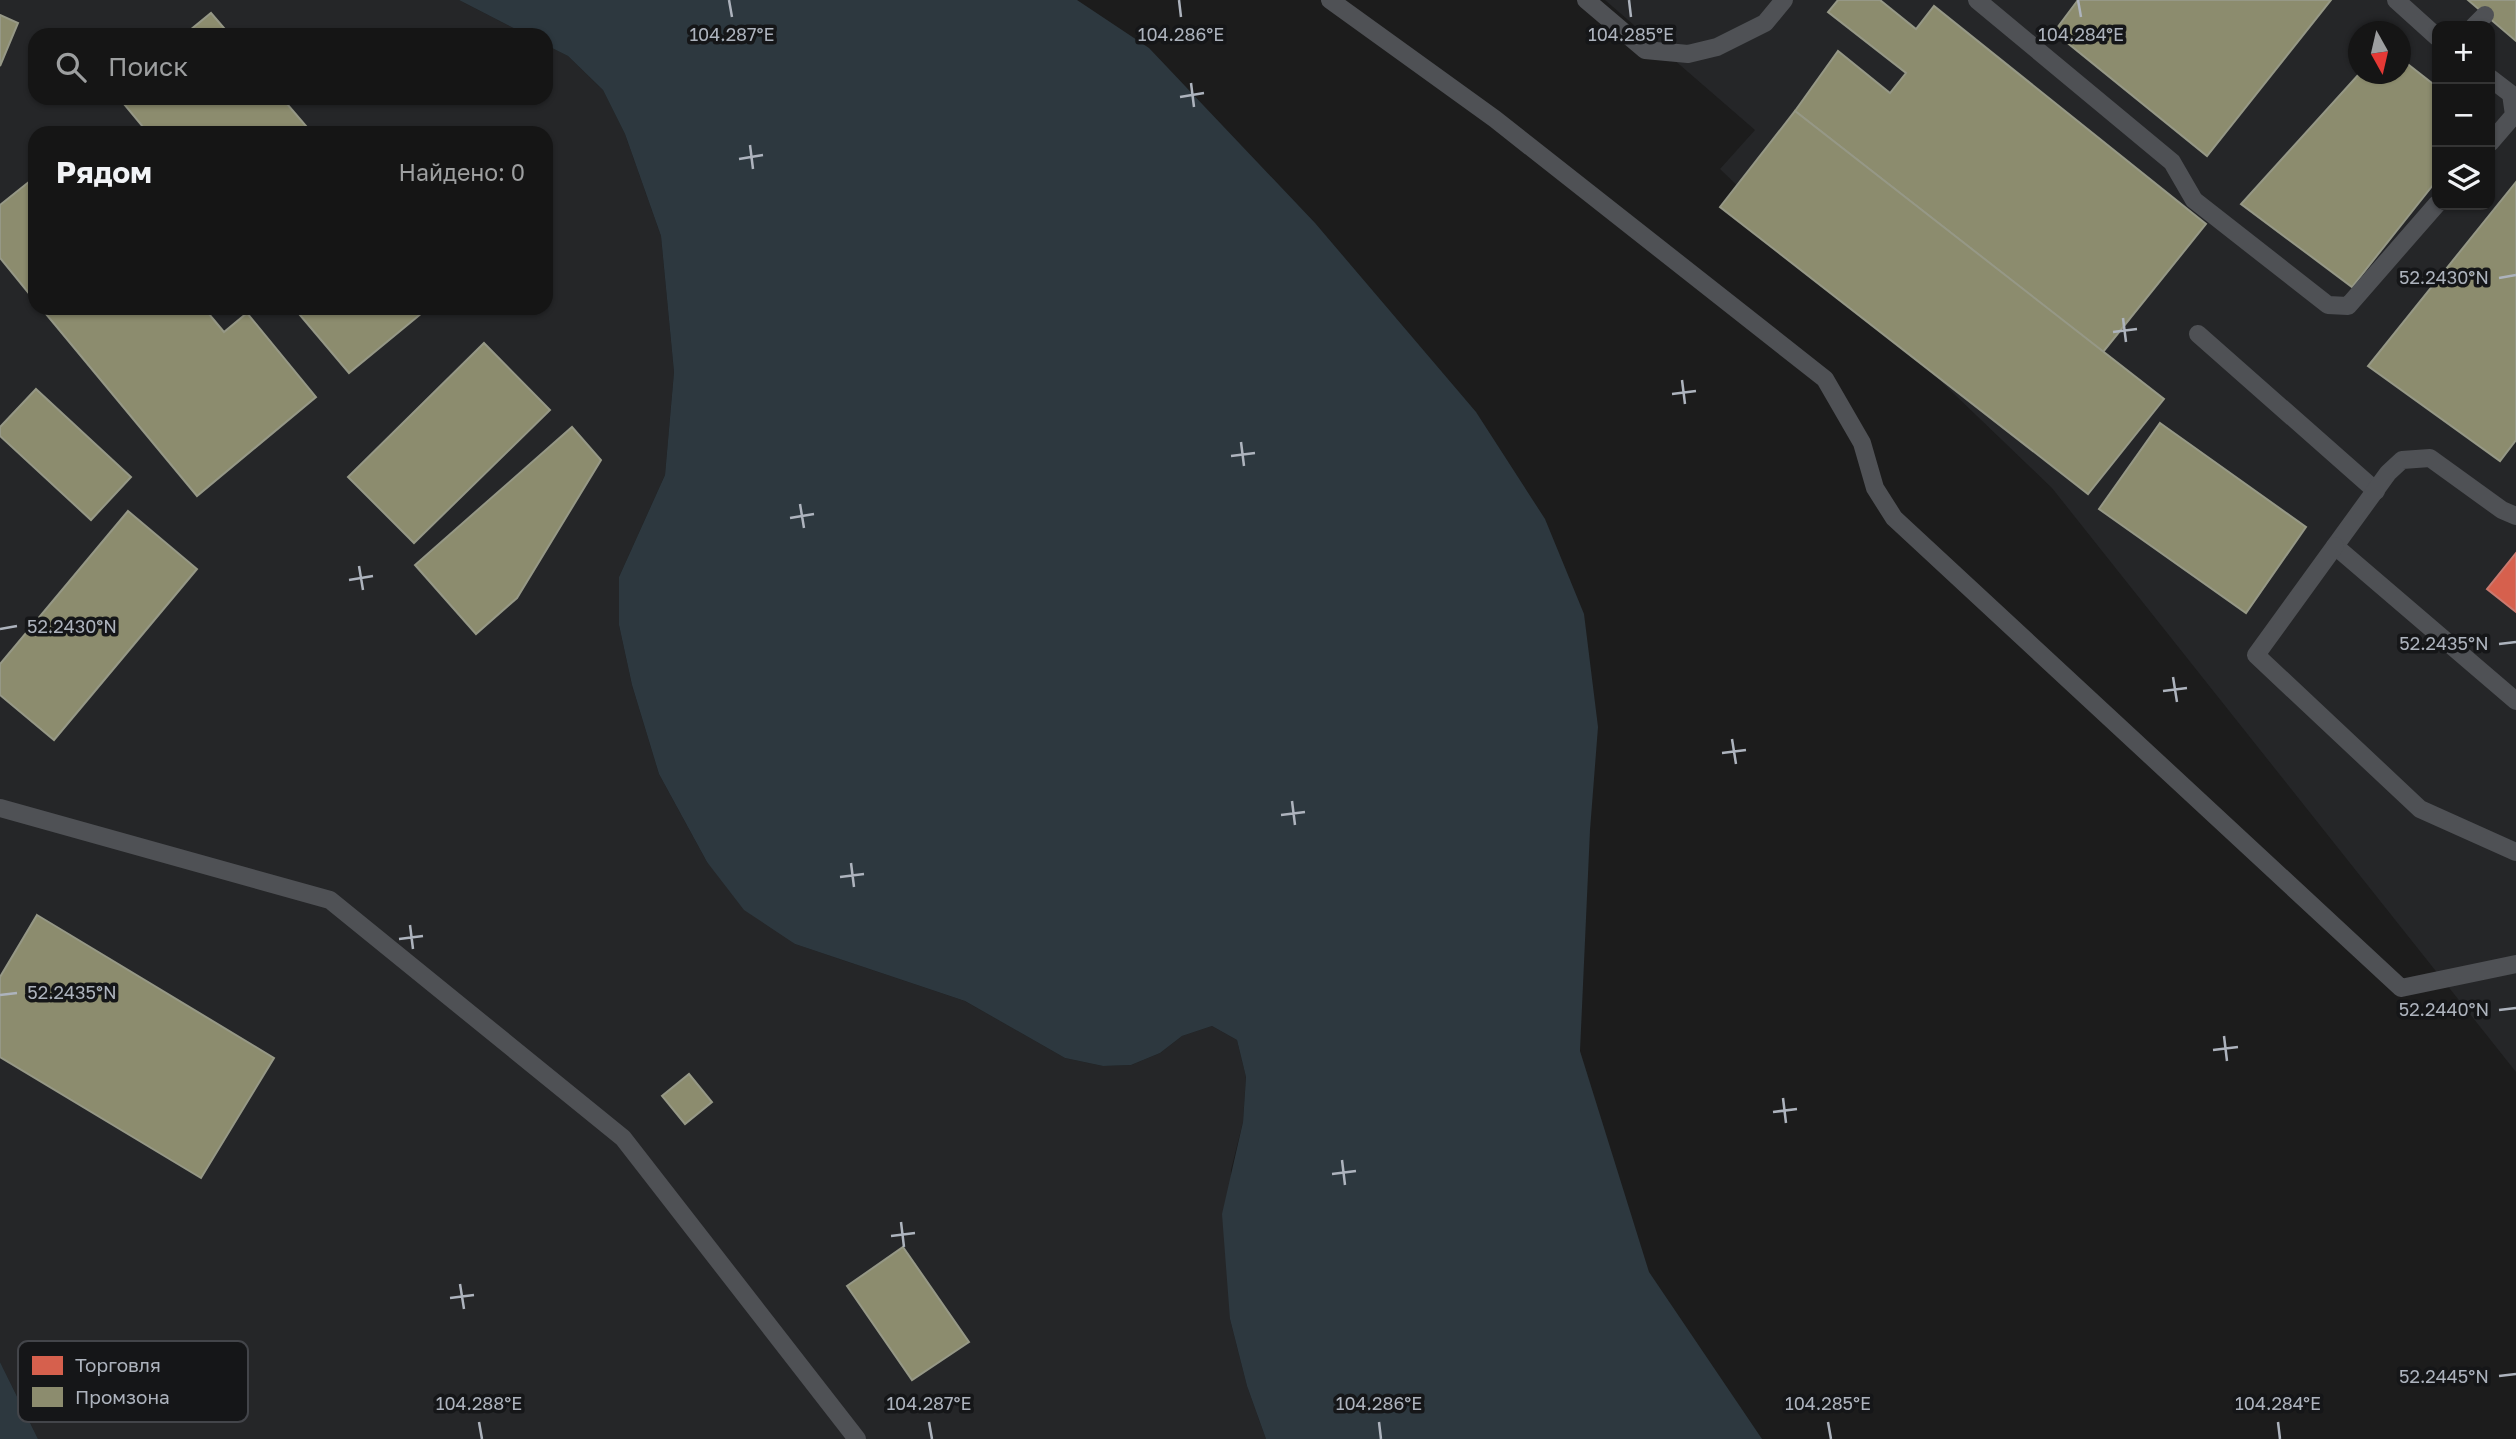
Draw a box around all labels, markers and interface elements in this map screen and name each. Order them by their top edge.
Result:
north arrow [2348,21,2411,84]
map controls [2432,21,2495,210]
button: + [2432,21,2495,84]
text: 104.287°E [689,23,775,45]
text: 104.286°E [1138,23,1224,45]
text: 104.285°E [1588,23,1674,45]
text: 104.284°E [2038,23,2124,45]
search box [28,28,553,105]
icon: search [52,48,90,86]
text: Поиск [108,51,188,82]
button: − [2432,84,2495,147]
button: layers [2432,147,2495,210]
text: Рядом [56,154,152,190]
text: Найдено: 0 [399,158,525,186]
text: 52.2430°N [2399,266,2489,288]
text: 52.2430°N [27,615,117,637]
text: 52.2435°N [2399,632,2489,654]
text: 52.2435°N [27,981,117,1003]
text: 52.2440°N [2399,998,2489,1020]
legend [18,1341,248,1422]
text: Торговля [75,1353,161,1376]
text: 52.2445°N [2399,1365,2489,1387]
text: Промзона [75,1385,170,1408]
text: 104.288°E [436,1392,522,1414]
text: 104.287°E [886,1392,972,1414]
text: 104.286°E [1336,1392,1422,1414]
text: 104.285°E [1785,1392,1871,1414]
text: 104.284°E [2235,1392,2321,1414]

